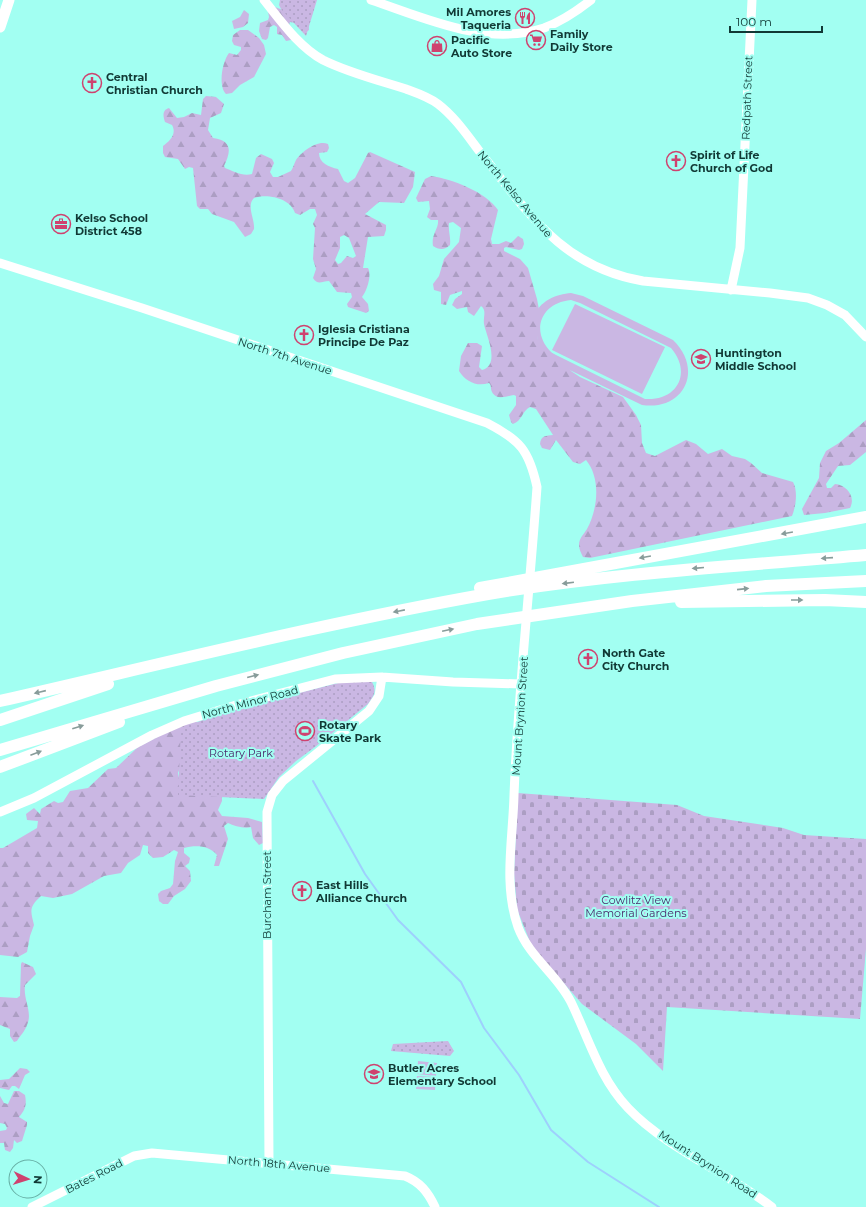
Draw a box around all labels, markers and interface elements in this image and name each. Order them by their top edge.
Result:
place label: Mil Amores Taqueria [446,5,511,32]
restaurant icon: Mil Amores Taqueria [514,7,536,29]
scale bar [730,8,822,34]
text: 100 m [736,14,772,29]
place label: Family Daily Store [550,27,613,54]
supermarket icon: Family Daily Store [525,29,547,51]
place label: Pacific Auto Store [450,33,512,60]
shop icon: Pacific Auto Store [426,35,448,57]
street label: Redpath Street [739,55,755,140]
place label: Central Christian Church [106,70,203,97]
church icon: Central Christian Church [81,72,103,94]
street label: North Kelso Avenue [475,148,556,241]
place label: Spirit of Life Church of God [690,148,773,175]
church icon: Spirit of Life Church of God [665,150,687,172]
place label: Kelso School District 458 [75,211,148,238]
office icon: Kelso School District 458 [50,213,72,235]
place label: Iglesia Cristiana Principe De Paz [318,322,410,349]
church icon: Iglesia Cristiana Principe De Paz [293,324,315,346]
street label: North 7th Avenue [236,334,334,378]
place label: Huntington Middle School [715,346,796,373]
school or university icon: Huntington Middle School [690,348,712,370]
one-way arrow [780,530,793,536]
one-way arrow [639,555,651,561]
one-way arrow [821,555,833,562]
one-way arrow [691,565,704,572]
one-way arrow [562,580,574,587]
one-way arrow [737,585,749,592]
one-way arrow [791,597,804,603]
one-way arrow [393,609,405,615]
one-way arrow [442,627,454,633]
place label: North Gate City Church [602,646,669,673]
church icon: North Gate City Church [577,648,599,670]
street label: Mount Brynion Street [509,656,531,776]
one-way arrow [248,673,260,679]
street label: North Minor Road [200,682,300,722]
one-way arrow [34,690,47,696]
place label: Rotary Skate Park [319,718,382,745]
sports icon: Rotary Skate Park [294,720,316,742]
one-way arrow [72,724,84,730]
park label: Rotary Park [209,746,273,760]
one-way arrow [31,750,43,756]
street label: Burcham Street [260,851,274,939]
place label: East Hills Alliance Church [315,878,407,905]
church icon: East Hills Alliance Church [291,880,313,902]
park label: Cowlitz View Memorial Gardens [585,893,687,920]
place label: Butler Acres Elementary School [388,1061,496,1088]
school or university icon: Butler Acres Elementary School [363,1063,385,1085]
street label: Mount Brynion Road [656,1127,760,1201]
street label: North 18th Avenue [227,1153,331,1175]
street label: Bates Road [63,1156,125,1196]
north arrow [8,1159,48,1199]
text: N [31,1175,45,1185]

